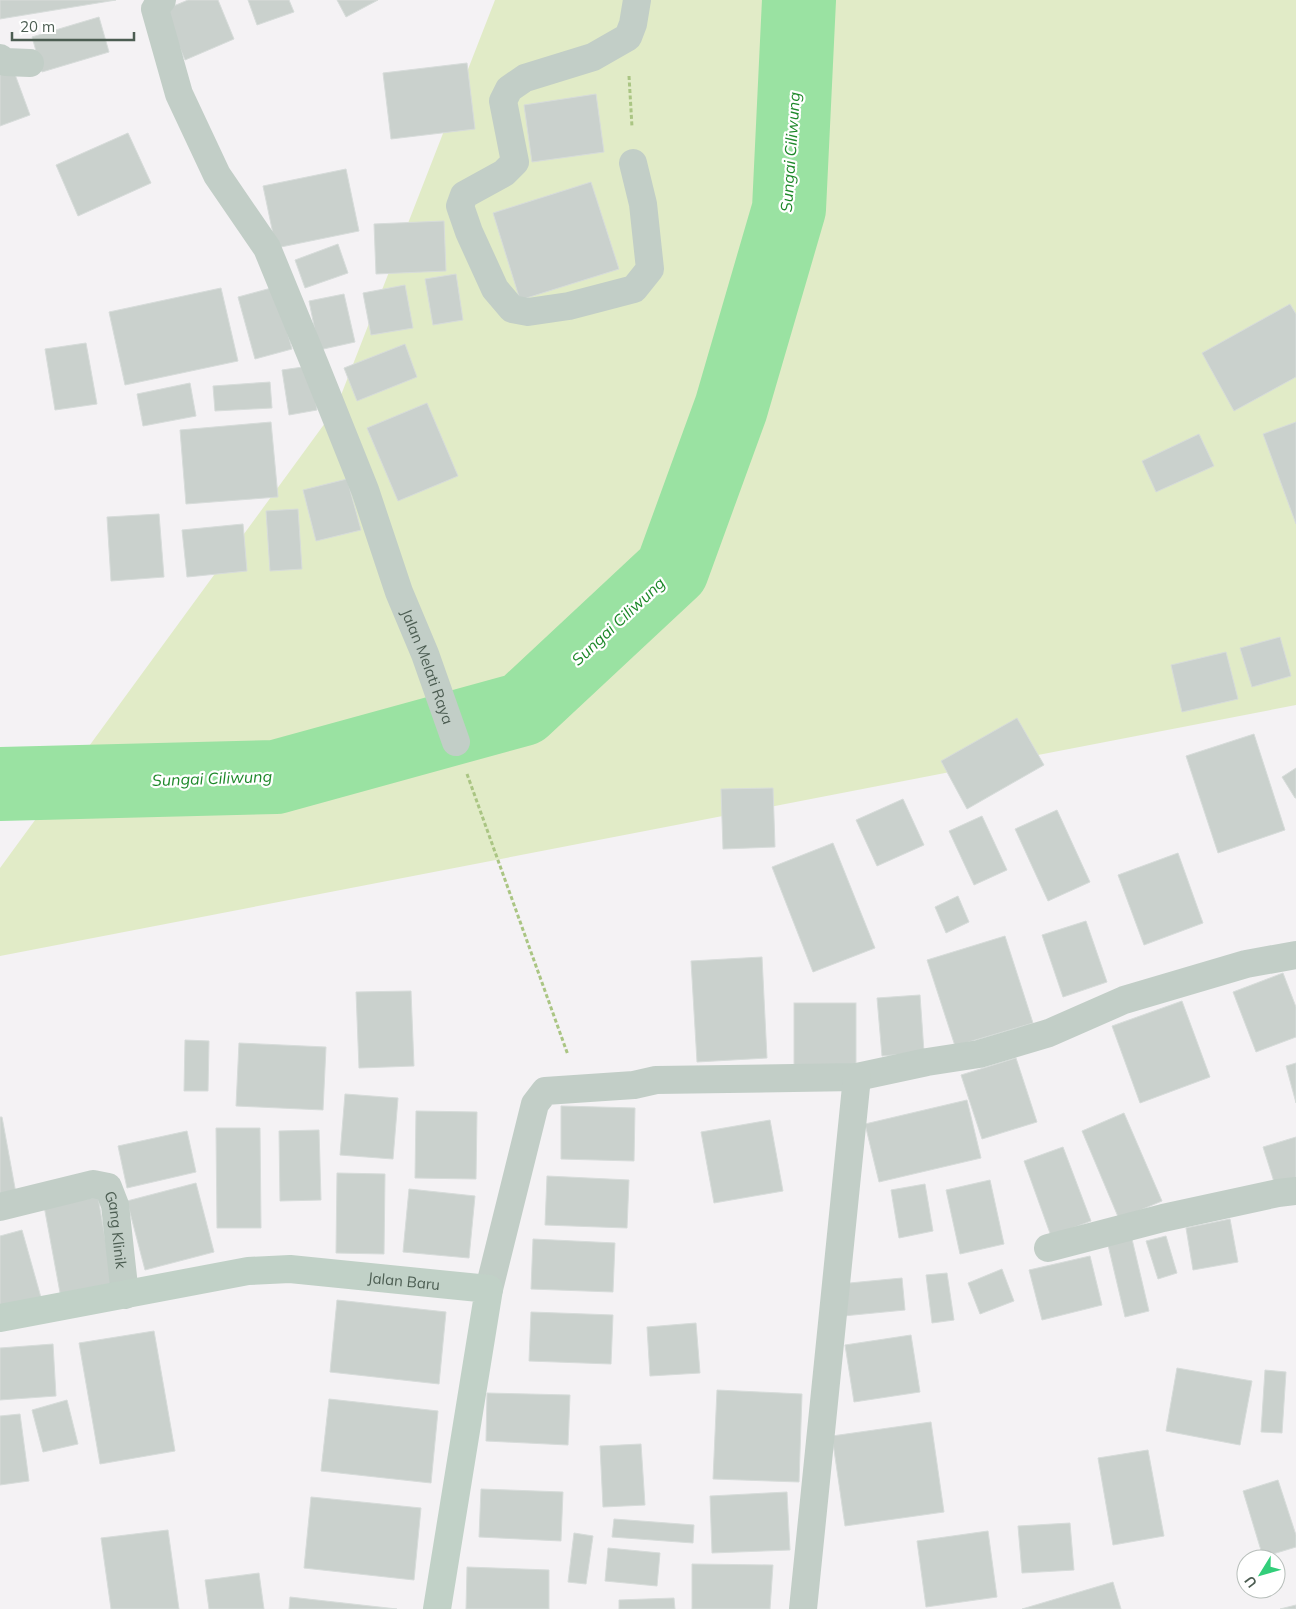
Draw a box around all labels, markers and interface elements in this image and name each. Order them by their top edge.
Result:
scale bar [12,10,135,42]
text: 20 m [20,17,55,36]
water label: Sungai Ciliwung [776,91,804,213]
water label: Sungai Ciliwung [567,572,669,669]
street label: Jalan Melati Raya [398,606,458,726]
water label: Sungai Ciliwung [152,766,273,790]
street label: Gang Klinik [101,1188,132,1270]
street label: Jalan Baru [367,1267,441,1294]
north arrow [1236,1549,1286,1599]
text: U [1240,1572,1261,1591]

